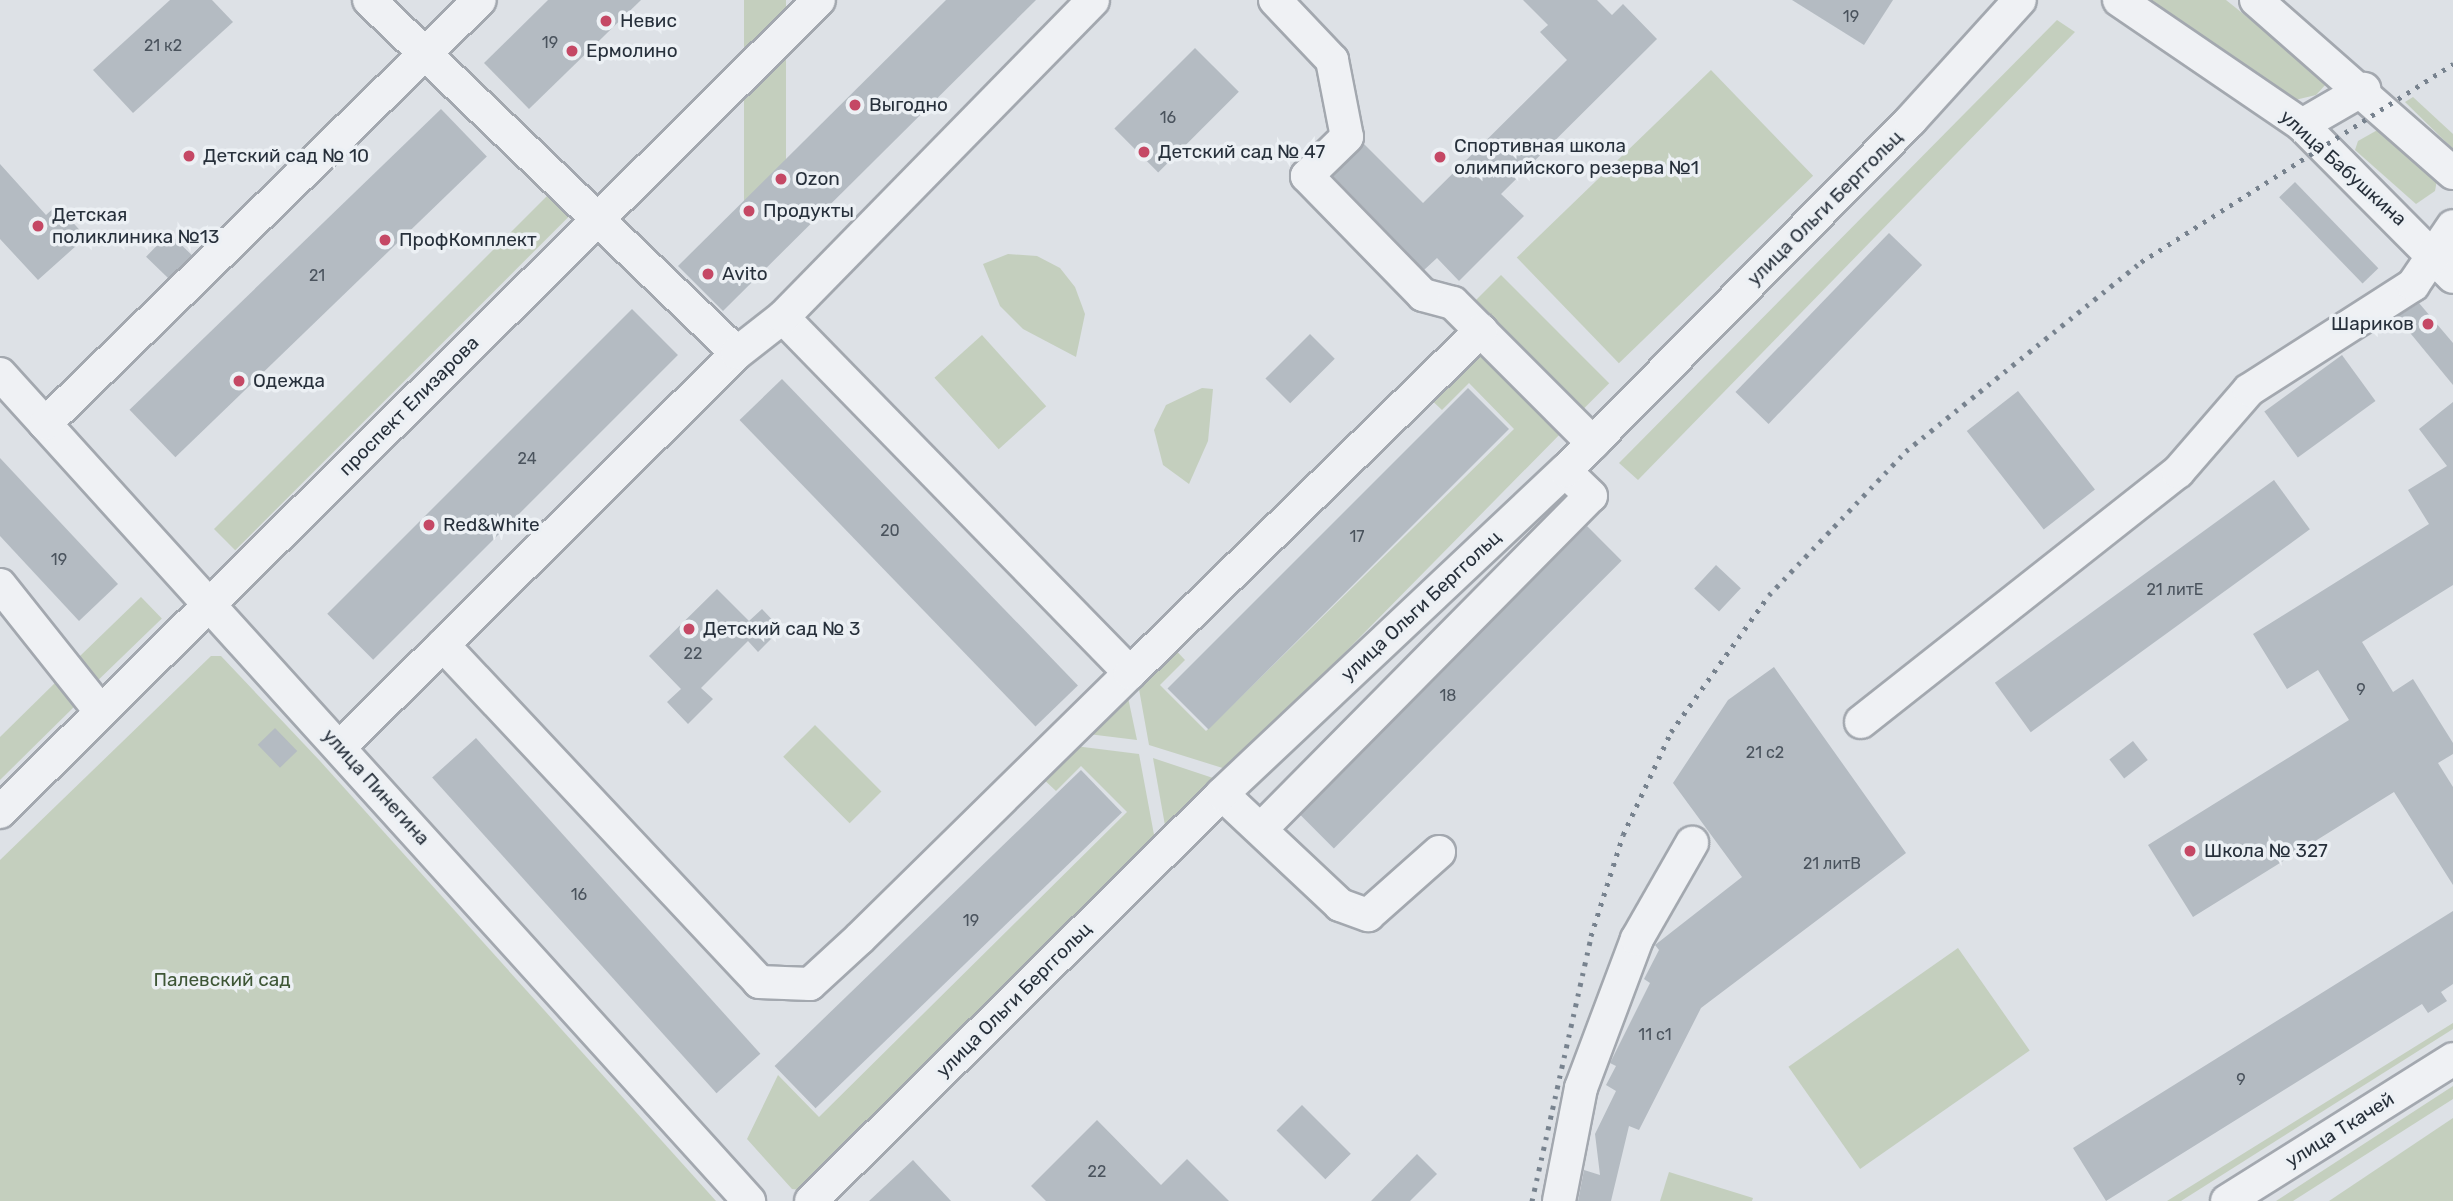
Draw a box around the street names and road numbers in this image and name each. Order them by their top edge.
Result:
street label: улица Бабушкина [2275,105,2411,231]
street label: улица Ольги Берггольц [1743,126,1907,290]
street label: проспект Елизарова [334,331,484,481]
street label: улица Ольги Берггольц [1336,526,1506,686]
street label: улица Пинегина [318,724,434,850]
street label: улица Ольги Берггольц [932,918,1096,1082]
street label: улица Ткачей [2282,1088,2398,1172]

